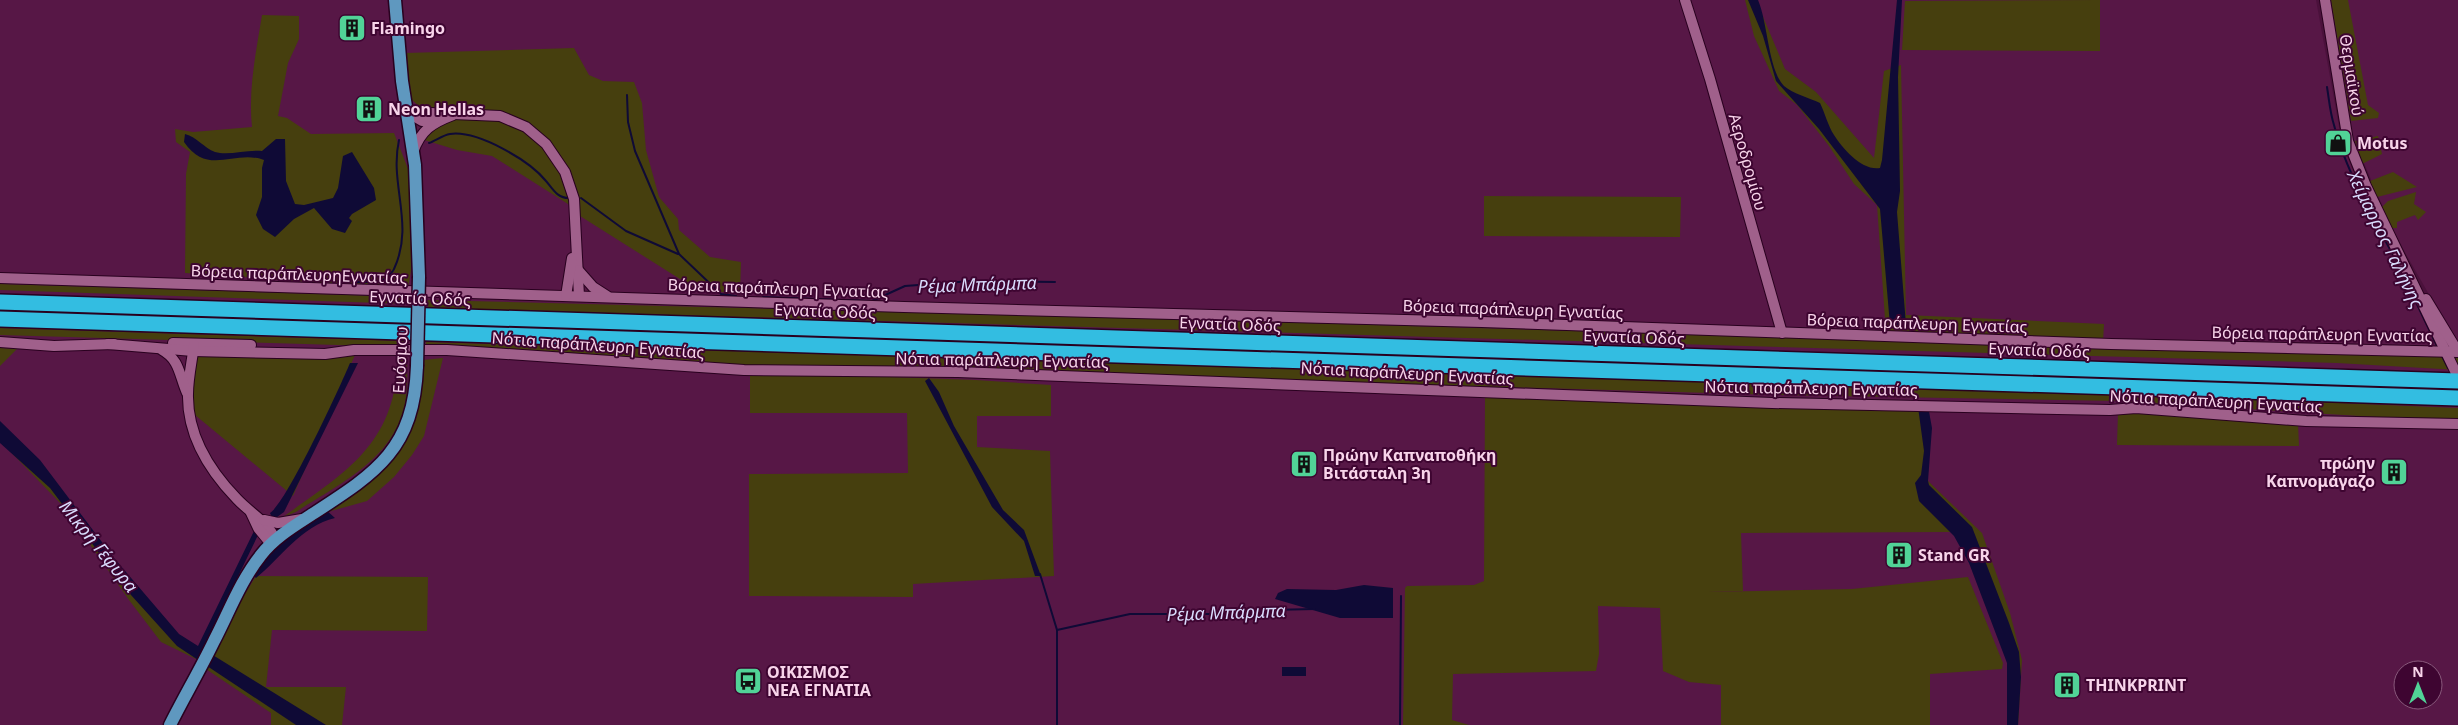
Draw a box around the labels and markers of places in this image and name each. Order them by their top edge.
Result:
building icon: Flamingo [337,13,367,43]
place label: Flamingo [371,17,445,39]
building icon: Neon Hellas [354,94,384,124]
place label: Neon Hellas [388,98,484,120]
shop icon: Motus [2323,128,2353,158]
place label: Motus [2357,132,2407,154]
place label: Πρώην Καπναποθήκη Βιτάσταλη 3η [1323,444,1496,484]
building icon: Πρώην Καπναποθήκη Βιτάσταλη 3η [1289,449,1319,479]
place label: πρώην Καπνομάγαζο [2266,452,2375,492]
building icon: πρώην Καπνομάγαζο [2379,457,2409,487]
building icon: Stand GR [1884,540,1914,570]
place label: Stand GR [1918,544,1991,566]
place label: ΟΙΚΙΣΜΟΣ ΝΕΑ ΕΓΝΑΤΙΑ [767,661,872,701]
bus stop icon: ΟΙΚΙΣΜΟΣ ΝΕΑ ΕΓΝΑΤΙΑ [733,666,763,696]
building icon: THINKPRINT [2052,670,2082,700]
place label: THINKPRINT [2086,674,2186,696]

